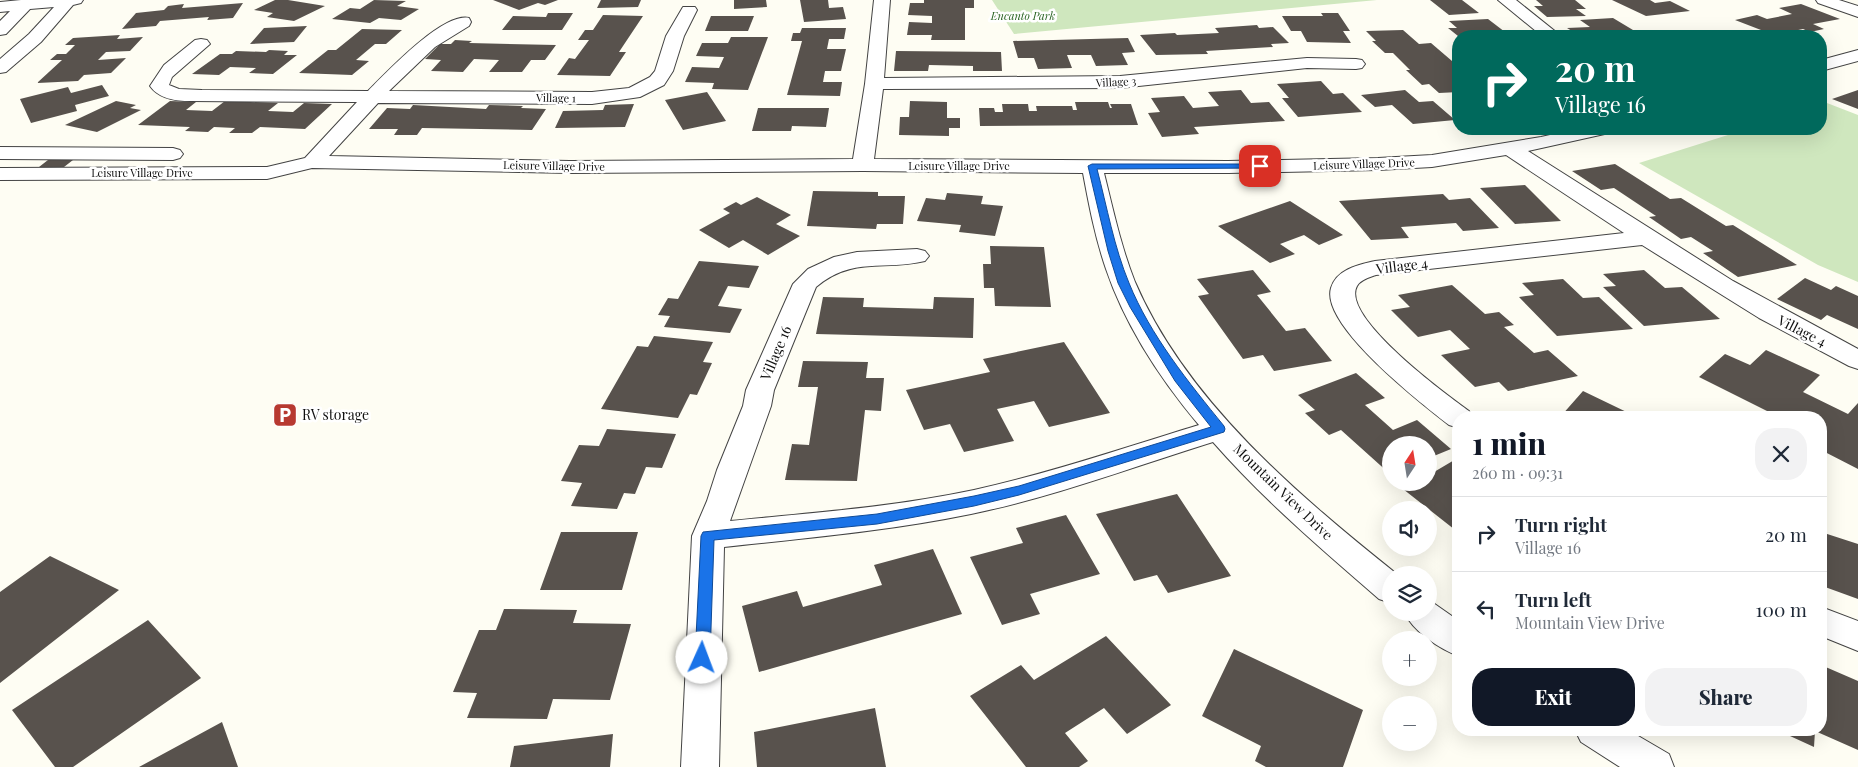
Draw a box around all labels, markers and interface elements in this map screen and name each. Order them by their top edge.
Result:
park label: Encanto Park [990,8,1055,23]
text: 20 m [1555,44,1636,91]
icon: right [1472,50,1537,115]
street label: Village 3 [1094,73,1137,90]
text: Village 16 [1555,89,1646,119]
street label: Village 1 [535,90,576,105]
pin [1239,145,1281,187]
icon: arrive [1246,152,1274,180]
street label: Leisure Village Drive [1313,154,1415,173]
street label: Leisure Village Drive [503,157,605,174]
street label: Leisure Village Drive [908,158,1010,173]
street label: Leisure Village Drive [91,165,193,180]
street label: Village 4 [1374,253,1429,278]
street label: Village 4 [1774,310,1830,351]
street label: Village 16 [755,323,796,384]
parking icon: RV storage [272,402,298,428]
place label: RV storage [302,405,369,424]
text: 1 min [1472,423,1546,463]
button: close [1755,428,1807,480]
north arrow [1382,436,1438,491]
map controls [1382,436,1437,751]
street label: Mountain View Drive [1230,439,1337,544]
text: 260 m · 09:31 [1472,462,1563,483]
button: sound [1382,501,1437,556]
text: Turn right [1515,511,1607,537]
icon: right [1472,520,1500,548]
text: 20 m [1765,521,1807,547]
text: Village 16 [1515,537,1581,558]
button: layers [1382,566,1437,621]
text: Turn left [1515,586,1592,612]
icon: left [1472,595,1500,623]
text: 100 m [1756,596,1807,622]
text: Mountain View Drive [1515,612,1665,633]
position arrow [675,631,727,683]
button: + [1382,631,1437,686]
button: Exit [1472,668,1635,726]
button: Share [1645,668,1807,726]
button: − [1382,696,1437,751]

